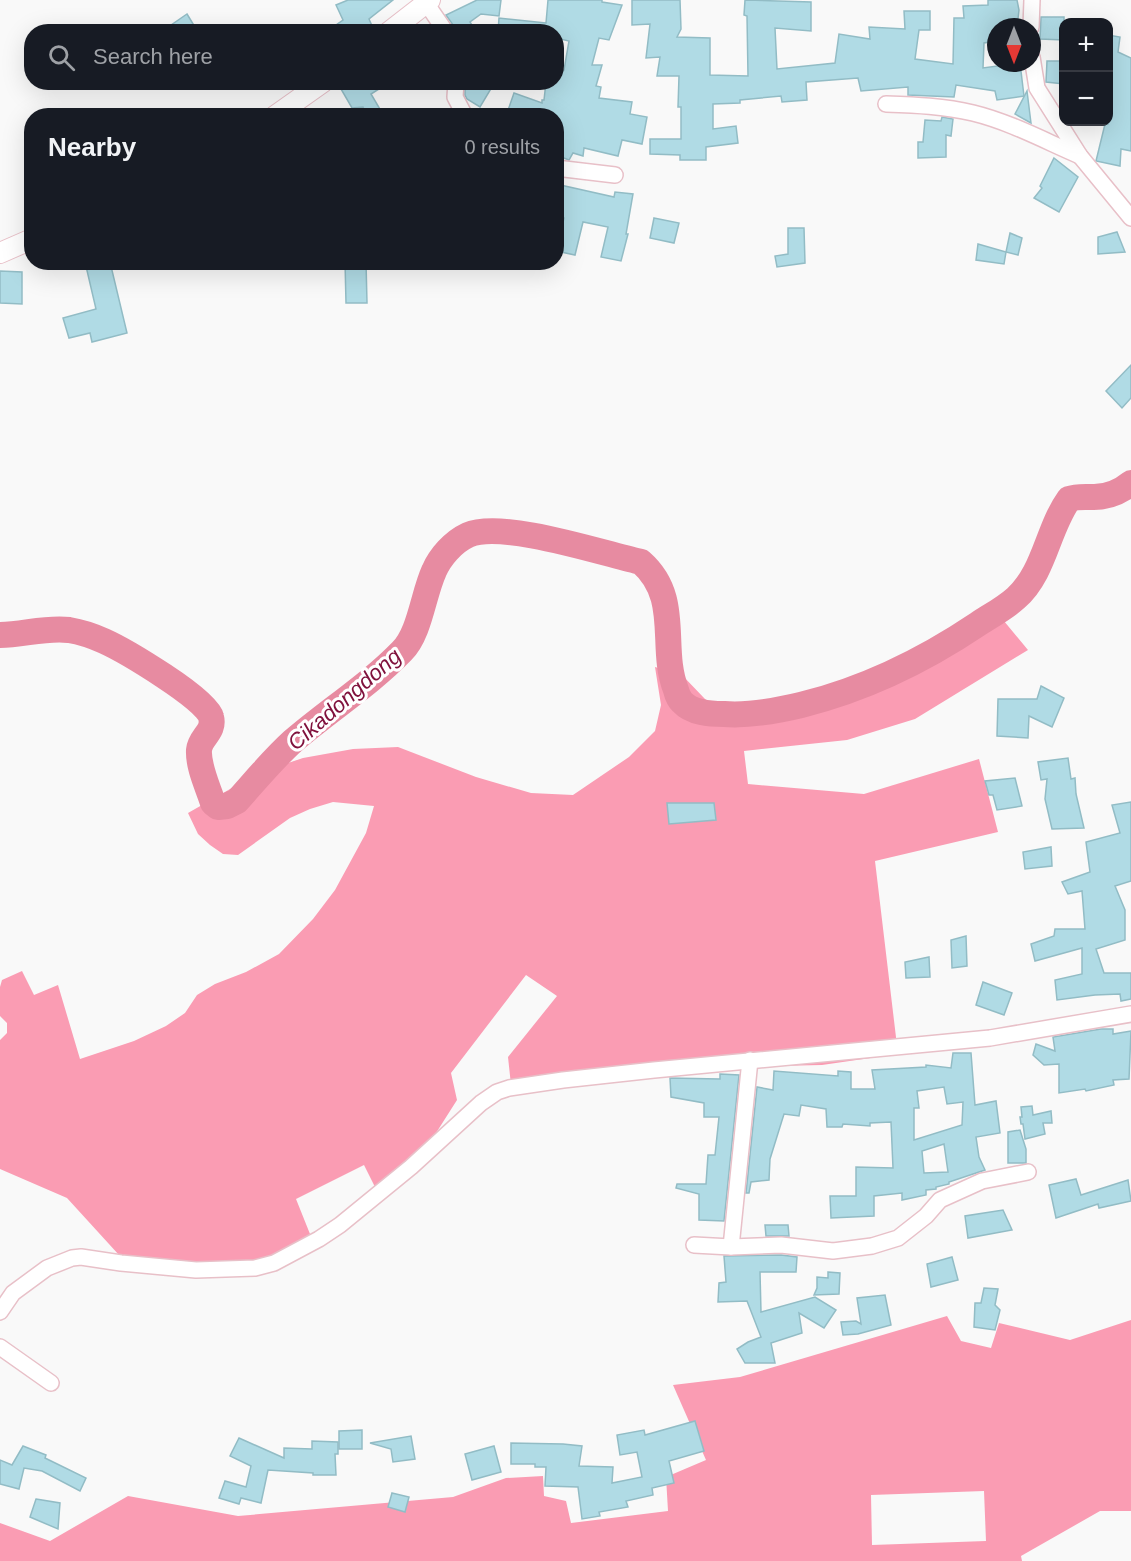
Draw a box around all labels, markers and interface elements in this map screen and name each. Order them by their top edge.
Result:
north arrow [987,18,1041,72]
map controls [1059,18,1113,126]
button: + [1059,18,1113,72]
search box [24,24,564,90]
icon: search [45,41,78,74]
text: Search here [93,44,213,69]
button: − [1059,72,1113,126]
text: Nearby [48,132,136,162]
text: 0 results [464,136,540,158]
water label: Cikadongdong [283,643,407,755]

